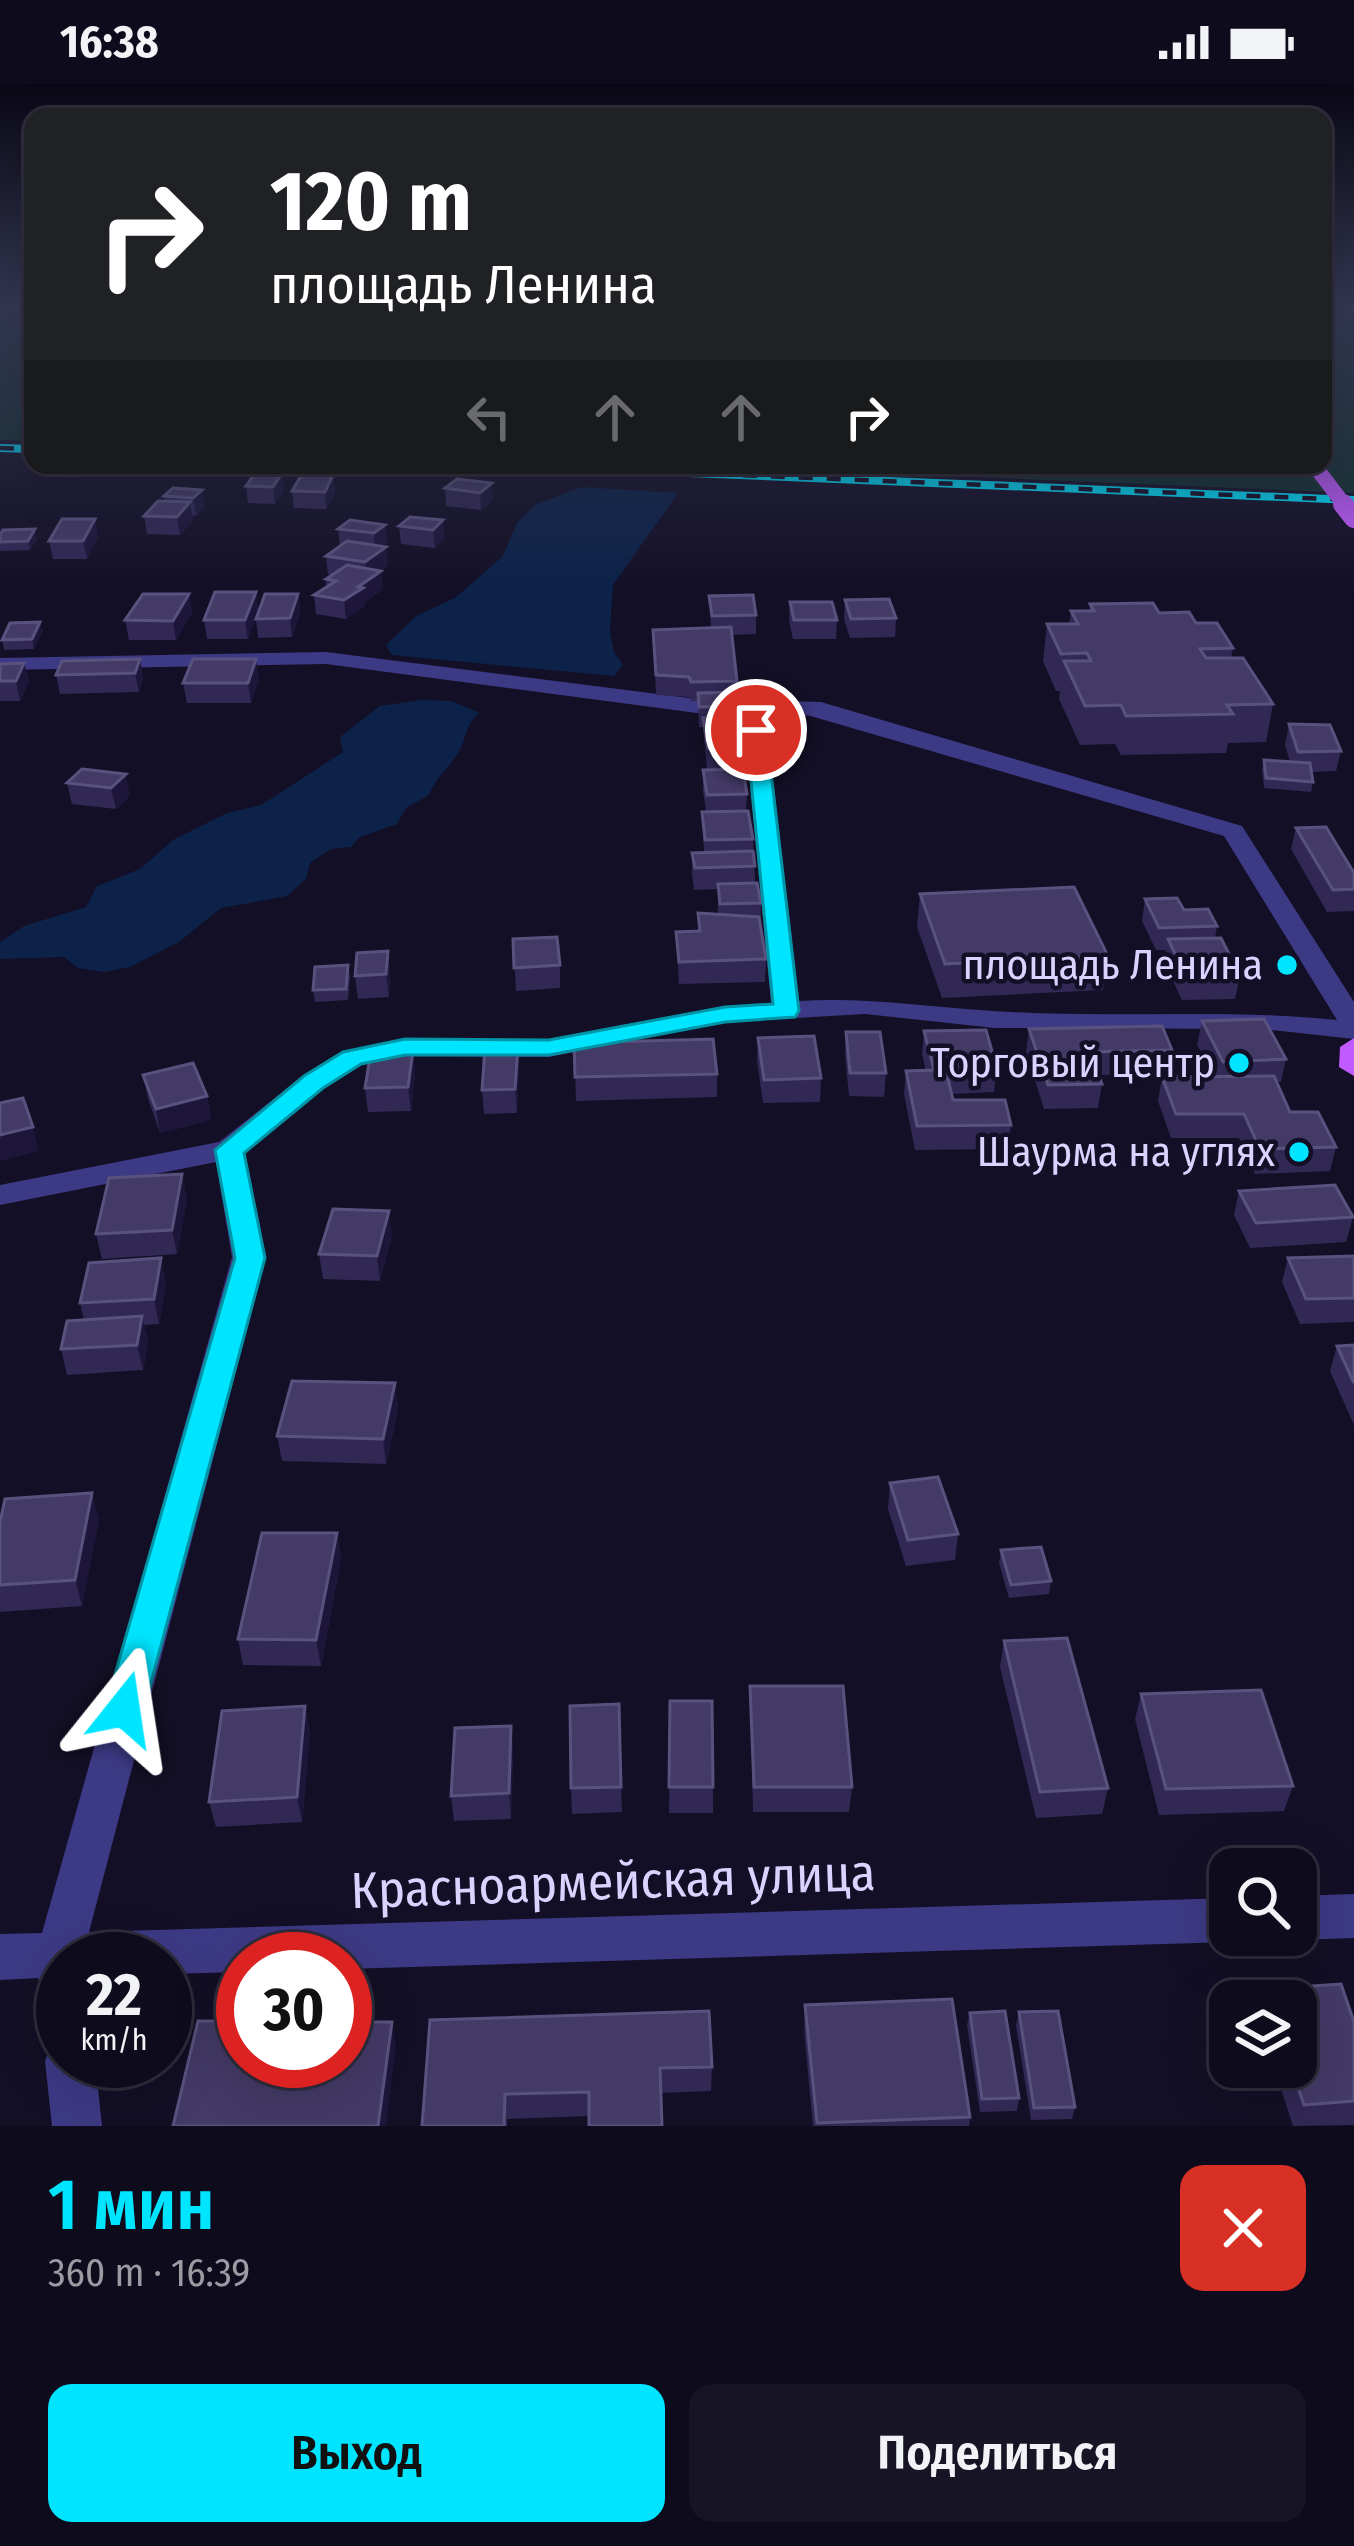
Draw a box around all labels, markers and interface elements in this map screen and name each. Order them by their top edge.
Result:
text: 16:38 [60,15,159,69]
text: 120 m [270,151,472,252]
icon: right [72,156,228,312]
text: площадь Ленина [270,253,656,317]
icon: left [456,384,522,450]
icon: ahead [582,384,648,450]
icon: ahead [708,384,774,450]
icon: right [834,384,900,450]
pin [705,679,807,781]
icon: arrive [723,697,789,763]
place label: площадь Ленина [962,940,1263,990]
marker: площадь Ленина [1274,952,1300,978]
place label: Торговый центр [930,1038,1215,1088]
marker: Торговый центр [1226,1050,1252,1076]
place label: Шаурма на углях [977,1127,1276,1177]
marker: Шаурма на углях [1286,1139,1312,1165]
position arrow [61,1646,187,1772]
street label: Красноармейская улица [350,1842,876,1922]
map controls [1209,1848,1317,2088]
button: search [1209,1848,1317,1956]
speed limit sign: 30 [216,1932,372,2088]
text: 22 [86,1959,142,2031]
button: layers [1209,1980,1317,2088]
text: km/h [81,2022,147,2058]
text: 1 мин [48,2162,215,2248]
button: close [1180,2165,1306,2291]
text: 360 m · 16:39 [48,2250,250,2296]
button: Выход [48,2384,665,2522]
button: Поделиться [689,2384,1306,2522]

